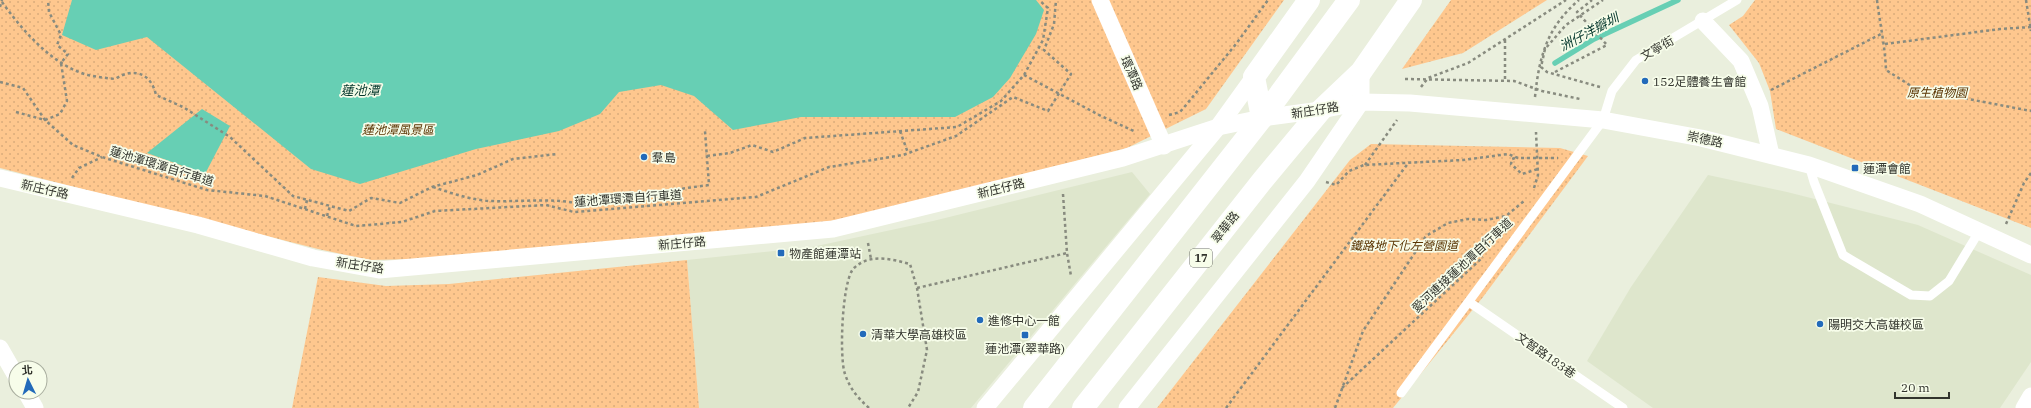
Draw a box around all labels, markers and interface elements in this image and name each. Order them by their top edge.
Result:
water label: 洲仔洋瓣圳 [1556,8,1623,55]
street label: 文寧街 [1638,33,1676,63]
street label: 環潭路 [1118,53,1146,93]
place label: 152足體養生會館 [1653,74,1747,89]
marker: 152足體養生會館 [1640,76,1650,86]
water label: 蓮池潭 [340,82,381,99]
park label: 原生植物園 [1907,85,1969,100]
street label: 新庄仔路 [1290,99,1340,121]
park label: 蓮池潭風景區 [362,122,436,137]
street label: 崇德路 [1686,128,1724,150]
street label: 蓮池潭環潭自行車道 [108,143,216,189]
place label: 羣島 [652,150,676,165]
marker: 羣島 [639,152,649,162]
place label: 蓮潭會館 [1863,161,1911,176]
marker: 蓮潭會館 [1850,163,1860,173]
street label: 新庄仔路 [976,175,1026,201]
street label: 新庄仔路 [20,176,70,202]
street label: 蓮池潭環潭自行車道 [574,187,682,209]
street label: 翠華路 [1208,208,1242,246]
street label: 愛河連接蓮池潭自行車道 [1409,214,1515,316]
street label: 新庄仔路 [657,233,707,253]
park label: 鐵路地下化左營園道 [1350,238,1460,253]
place label: 物產館蓮潭站 [789,246,861,261]
marker: 物產館蓮潭站 [776,248,786,258]
road number: 17 [1190,249,1212,267]
street label: 新庄仔路 [335,254,385,276]
place label: 進修中心一館 [988,313,1060,328]
marker: 進修中心一館 [975,315,985,325]
place label: 陽明交大高雄校區 [1828,317,1924,332]
marker: 陽明交大高雄校區 [1815,319,1825,329]
place label: 清華大學高雄校區 [871,327,967,342]
marker: 清華大學高雄校區 [858,329,868,339]
street label: 文智路183巷 [1513,329,1579,381]
marker: 蓮池潭(翠華路) [1020,330,1030,340]
place label: 蓮池潭(翠華路) [985,341,1065,356]
north arrow [8,360,48,400]
text: 北 [21,363,33,377]
scale bar [1895,374,1949,400]
text: 20 m [1901,380,1930,395]

